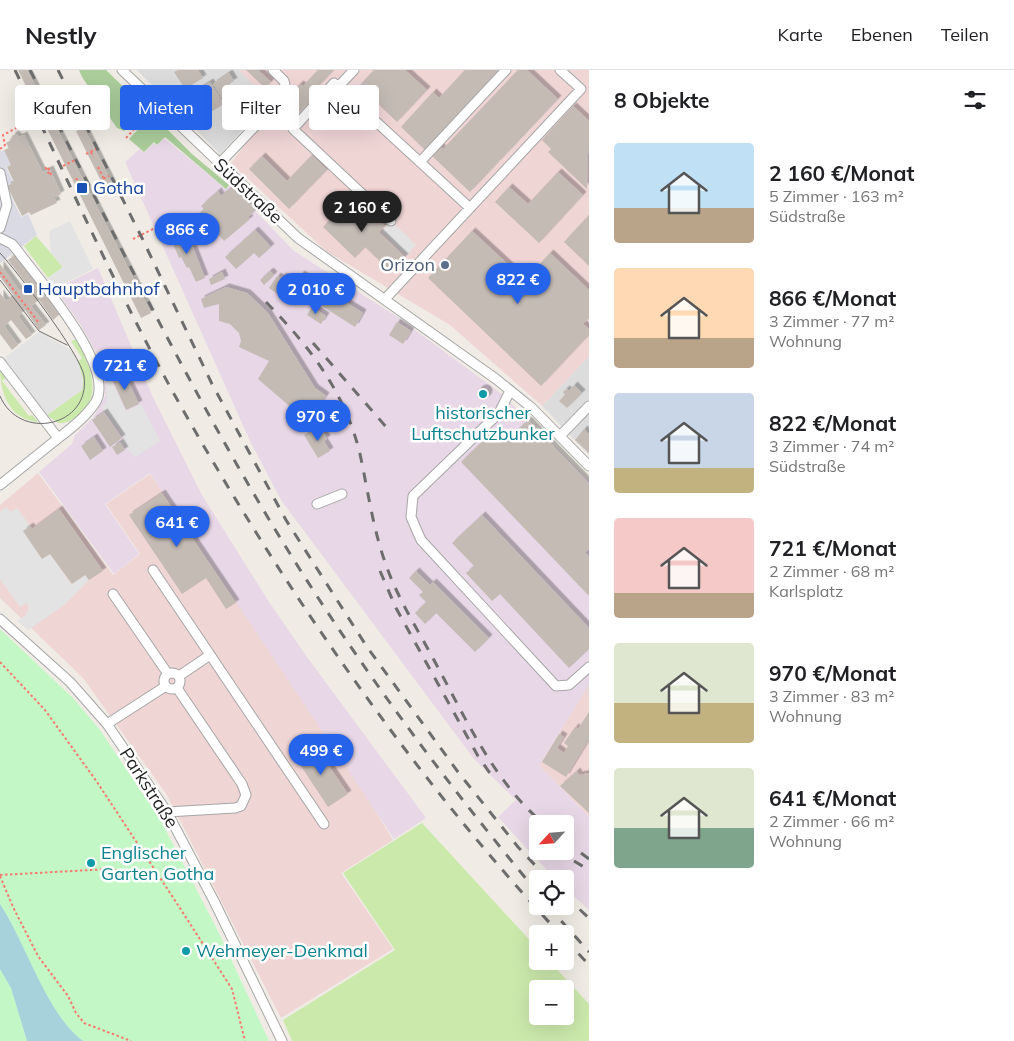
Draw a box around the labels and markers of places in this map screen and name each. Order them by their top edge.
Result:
place label: Gotha [93,176,144,199]
marker: Gotha [75,181,89,195]
pin: 2 160 € [316,190,408,233]
pin: 866 € [152,212,222,255]
place label: Orizon [380,253,435,276]
marker: Orizon [439,259,451,271]
pin: 822 € [483,262,553,305]
pin: 2 010 € [270,272,362,315]
place label: Hauptbahnhof [38,277,160,300]
marker: Hauptbahnhof [22,283,34,295]
pin: 721 € [90,348,160,391]
marker: historischer Luftschutzbunker [477,388,489,400]
pin: 970 € [283,400,353,442]
place label: historischer Luftschutzbunker [411,401,555,445]
pin: 641 € [142,506,212,548]
pin: 499 € [286,734,356,776]
place label: Englischer Garten Gotha [101,841,214,885]
marker: Englischer Garten Gotha [85,857,97,869]
place label: Wehmeyer-Denkmal [196,939,368,962]
marker: Wehmeyer-Denkmal [180,945,192,957]

